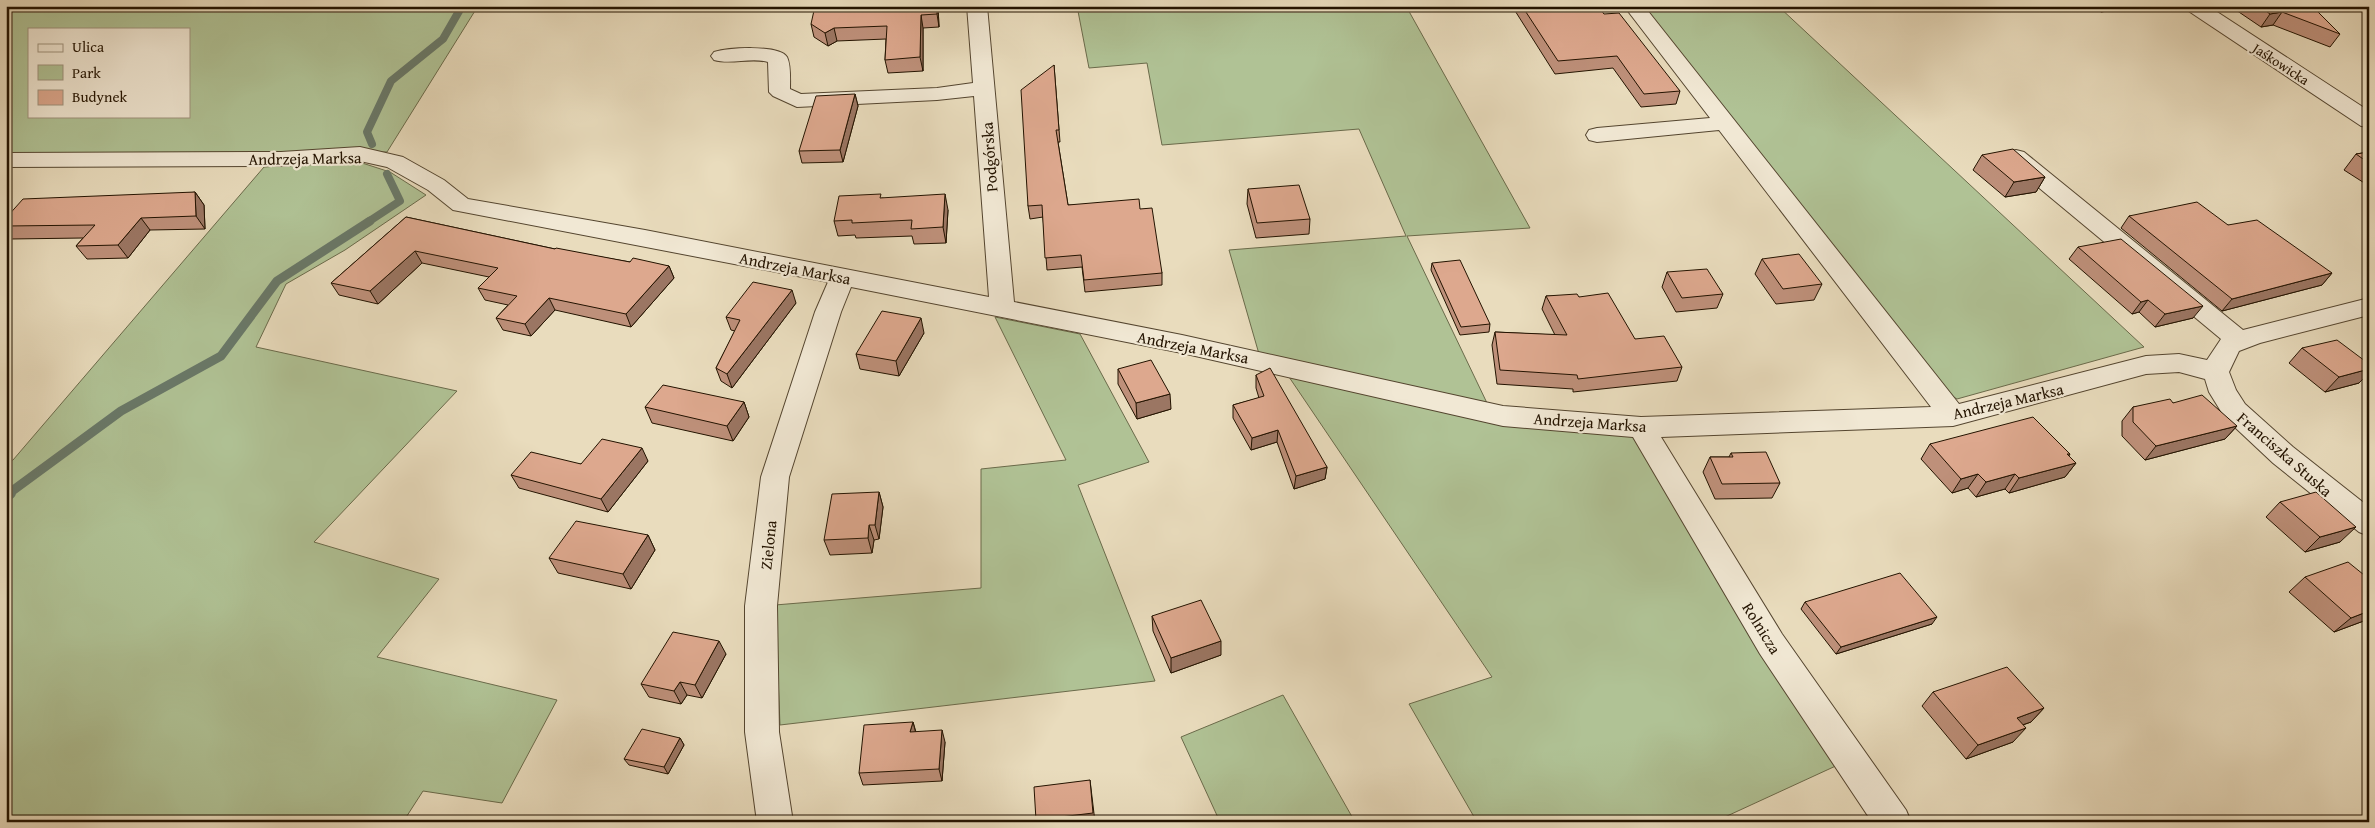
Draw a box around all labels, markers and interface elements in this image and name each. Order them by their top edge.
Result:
legend [28,28,190,118]
text: Ulica [72,36,104,57]
street label: Jaśkowicka [2247,37,2314,90]
text: Park [72,62,101,83]
text: Budynek [72,86,128,107]
street label: Podgórska [975,121,1003,193]
street label: Andrzeja Marksa [248,145,362,171]
street label: Andrzeja Marksa [737,245,853,291]
street label: Andrzeja Marksa [1135,324,1251,370]
street label: Andrzeja Marksa [1950,376,2066,425]
street label: Andrzeja Marksa [1533,406,1648,438]
street label: Franciszka Stuska [2232,406,2338,502]
street label: Zielona [753,519,783,571]
street label: Rolnicza [1737,597,1788,659]

